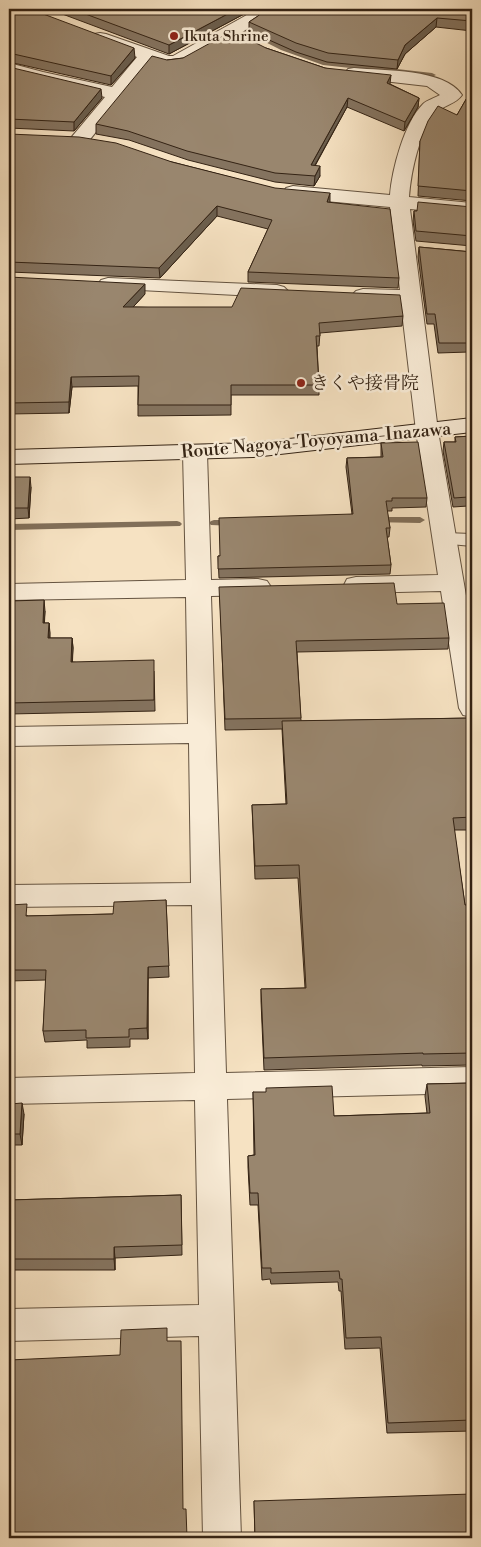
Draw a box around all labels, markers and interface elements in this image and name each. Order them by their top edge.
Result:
place label: Ikuta Shrine [184,27,269,46]
marker: Ikuta Shrine [168,30,180,42]
place label: きくや接骨院 [311,372,419,395]
marker: きくや接骨院 [295,377,307,389]
street label: Route Nagoya-Toyoyama-Inazawa [180,417,453,464]

